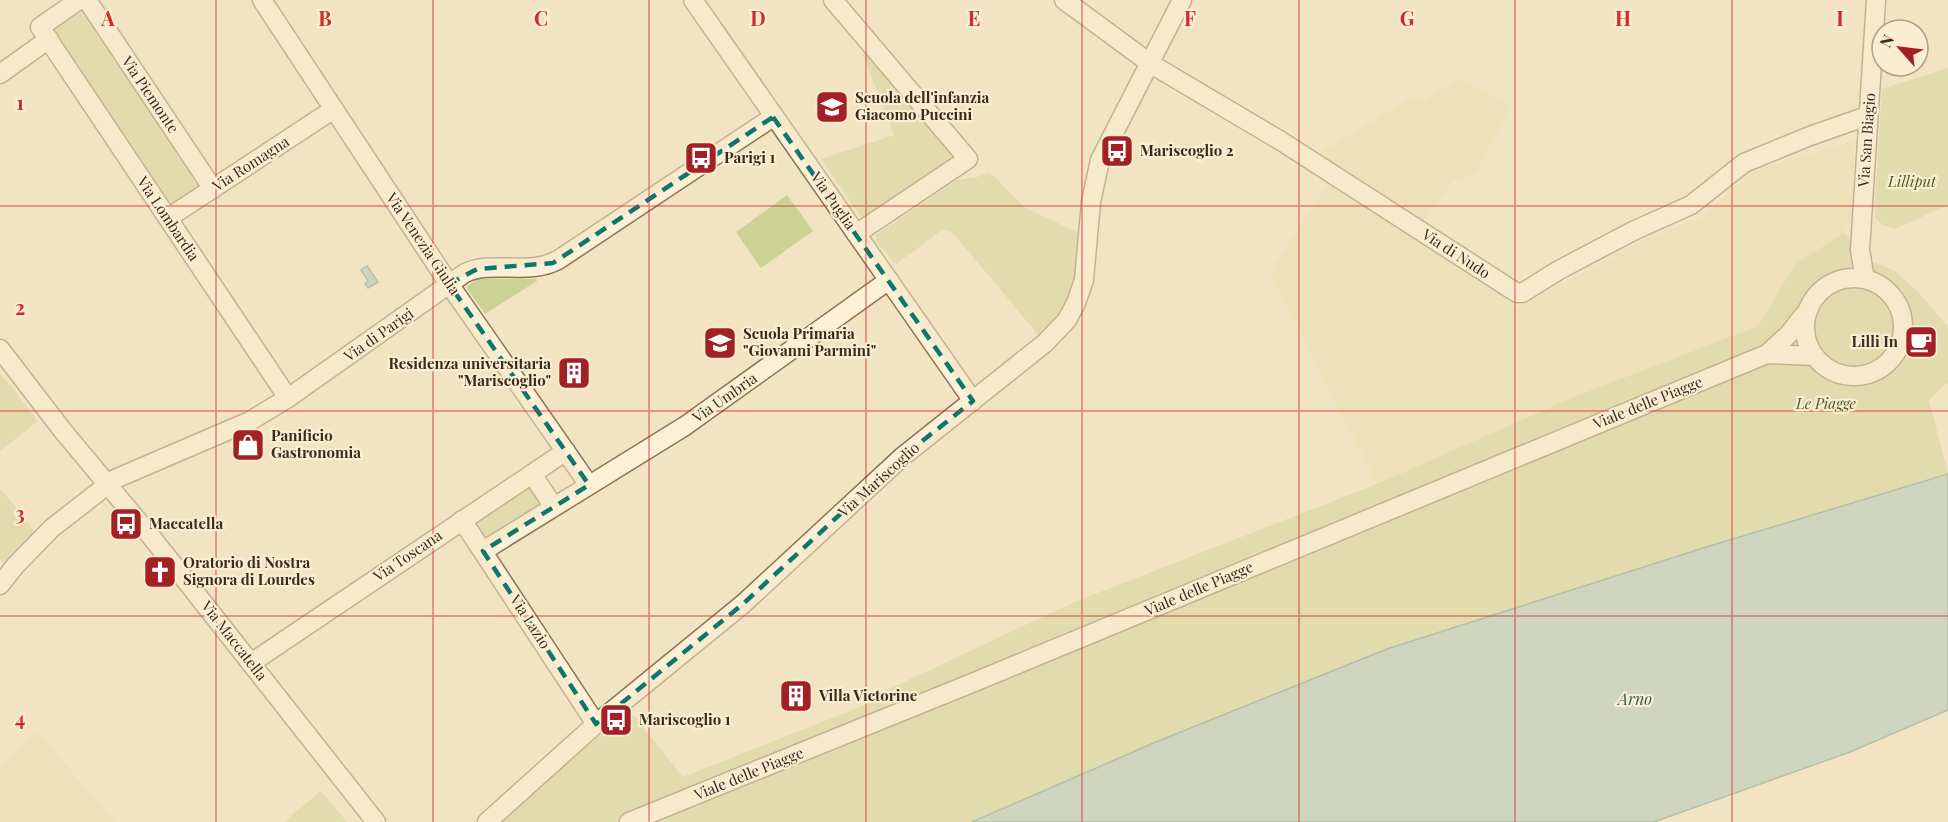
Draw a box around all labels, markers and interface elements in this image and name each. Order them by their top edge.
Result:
text: A [100,4,115,31]
text: B [318,4,332,31]
text: C [534,4,548,31]
text: D [750,4,766,31]
text: E [968,4,980,31]
text: F [1184,4,1196,31]
text: G [1400,4,1415,31]
text: H [1615,4,1631,31]
text: I [1836,4,1844,31]
north arrow [1870,18,1930,78]
text: N [1874,30,1899,51]
street label: Via Piemonte [117,51,184,137]
place label: Scuola dell'infanzia Giacomo Puccini [855,87,990,124]
text: 1 [16,88,24,115]
school or university icon: Scuola dell'infanzia Giacomo Puccini [814,89,850,125]
street label: Via San Biagio [1853,92,1879,189]
street label: Via Romagna [207,131,293,196]
bus stop icon: Mariscoglio 2 [1099,133,1135,169]
bus stop icon: Parigi 1 [683,140,719,176]
place label: Mariscoglio 2 [1140,140,1234,160]
place label: Parigi 1 [724,147,775,167]
street label: Via Puglia [806,167,861,234]
park label: Lilliput [1887,171,1937,191]
street label: Via Lombardia [133,172,205,265]
street label: Via Venezia Giulia [382,188,466,299]
street label: Via di Nudo [1418,223,1494,283]
text: 2 [15,293,25,320]
street label: Via di Parigi [339,302,418,366]
place label: Scuola Primaria "Giovanni Parmini" [743,323,876,360]
cafe icon: Lilli In [1903,324,1939,360]
school or university icon: Scuola Primaria "Giovanni Parmini" [702,325,738,361]
place label: Lilli In [1852,331,1899,351]
place label: Residenza universitaria "Mariscoglio" [388,353,551,390]
building icon: Residenza universitaria "Mariscoglio" [556,355,592,391]
street label: Via Umbria [687,367,761,427]
street label: Viale delle Piagge [1589,371,1705,434]
park label: Le Piagge [1795,393,1857,413]
place label: Panificio Gastronomia [271,425,361,462]
shop icon: Panificio Gastronomia [230,427,266,463]
street label: Via Mariscoglio [833,437,923,522]
text: 3 [15,499,25,526]
bus stop icon: Maccatella [108,506,144,542]
place label: Maccatella [149,513,223,533]
street label: Via Toscana [368,525,446,586]
place label: Oratorio di Nostra Signora di Lourdes [183,552,315,589]
church icon: Oratorio di Nostra Signora di Lourdes [142,554,178,590]
street label: Viale delle Piagge [1140,556,1256,620]
street label: Via Lazio [505,590,556,652]
street label: Via Maccatella [197,596,273,685]
building icon: Villa Victorine [778,678,814,714]
place label: Villa Victorine [818,685,918,705]
water label: Arno [1616,688,1652,709]
bus stop icon: Mariscoglio 1 [598,702,634,738]
text: 4 [15,704,25,731]
place label: Mariscoglio 1 [639,709,731,729]
street label: Viale delle Piagge [690,742,806,805]

